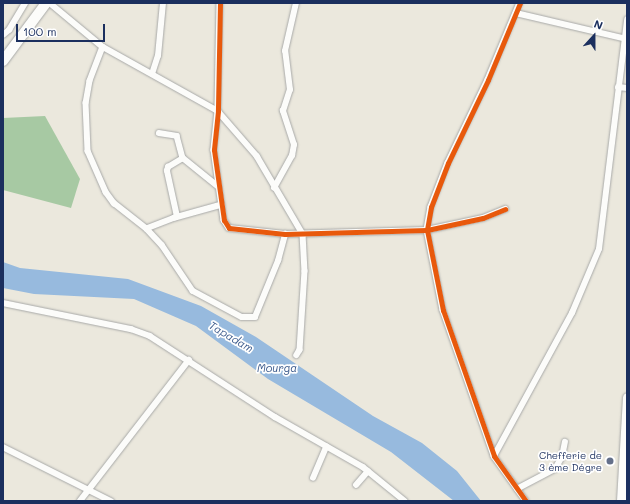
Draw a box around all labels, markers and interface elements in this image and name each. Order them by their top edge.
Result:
scale bar [18,16,107,42]
north arrow [574,16,614,56]
text: N [592,16,605,33]
text: 100 m [23,23,57,39]
water label: Tapadam [207,319,255,355]
water label: Mourga [257,361,297,375]
place label: Chefferie de 3 ème Dégre [539,449,602,472]
marker: Chefferie de 3 ème Dégre [605,456,615,466]

